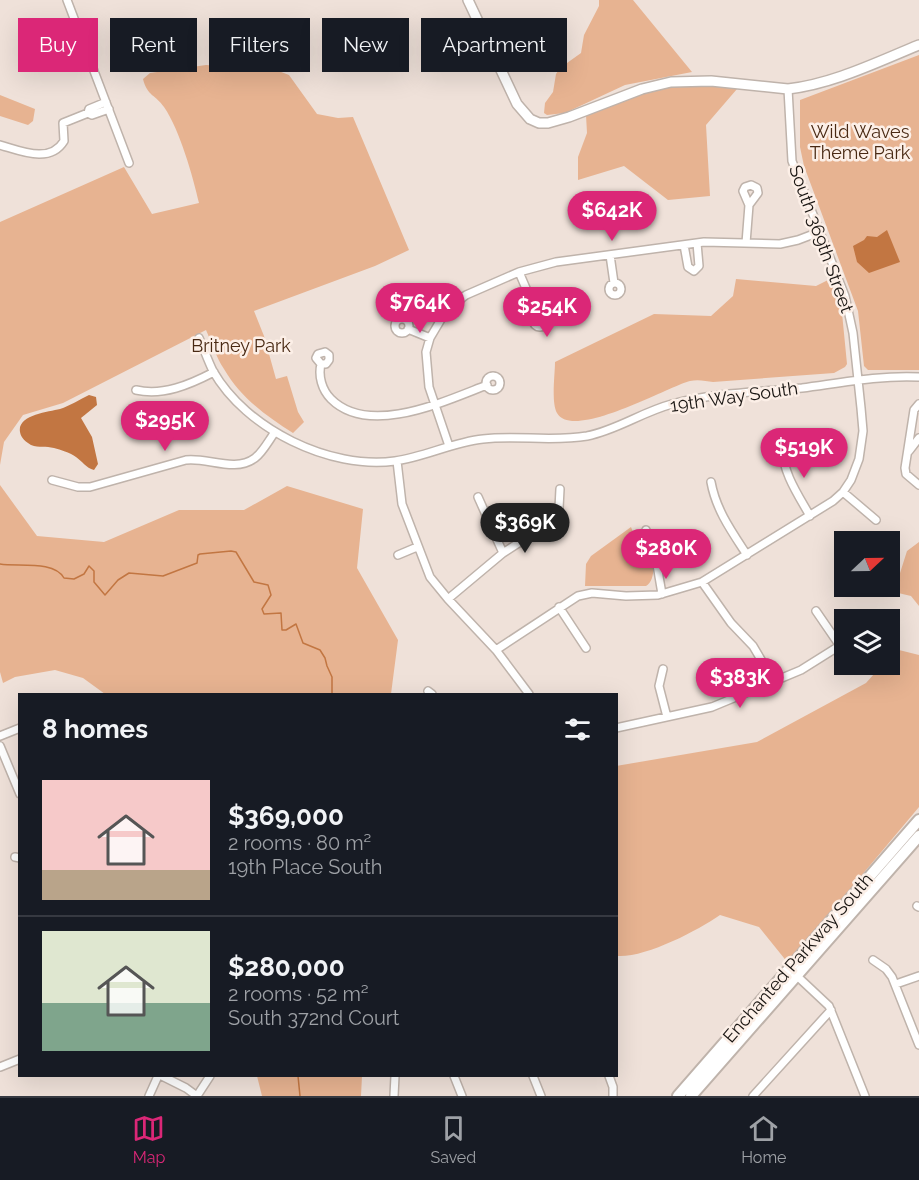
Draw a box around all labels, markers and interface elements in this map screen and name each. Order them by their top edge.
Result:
chip: Buy [18,18,98,72]
chip: Rent [110,18,197,72]
chip: Filters [209,18,310,72]
chip: New [322,18,409,72]
chip: Apartment [421,18,567,72]
park label: Wild Waves Theme Park [810,121,911,163]
street label: South 369th Street [785,162,858,315]
pin: $642K [570,191,654,242]
text: $642K [582,198,642,222]
pin: $764K [378,283,462,334]
pin: $254K [505,287,589,338]
text: $764K [390,290,450,314]
text: $254K [517,294,577,318]
park label: Britney Park [191,335,291,356]
street label: 19th Way South [669,377,799,416]
pin: $295K [123,401,207,452]
text: $295K [135,408,195,432]
pin: $519K [762,428,846,479]
text: $519K [775,435,833,459]
pin: $369K [483,503,567,554]
text: $369K [494,510,556,534]
pin: $280K [624,529,708,580]
north arrow [834,531,900,597]
map controls [834,531,900,675]
text: $280K [635,536,697,560]
button: layers [834,609,900,675]
pin: $383K [698,658,782,709]
text: $383K [710,665,770,689]
icon: filters [561,713,594,746]
text: 8 homes [42,714,148,744]
text: $369,000 [228,801,344,831]
icon: home [90,804,162,876]
text: 2 rooms · 80 m² [228,831,371,855]
text: 19th Place South [228,855,383,879]
street label: Enchanted Parkway South [718,869,877,1047]
text: $280,000 [228,952,345,982]
icon: home [90,955,162,1027]
text: 2 rooms · 52 m² [228,982,369,1006]
text: South 372nd Court [228,1006,400,1030]
tab: Map [132,1112,165,1167]
tab: Saved [430,1112,476,1167]
tab: Home [741,1112,786,1167]

